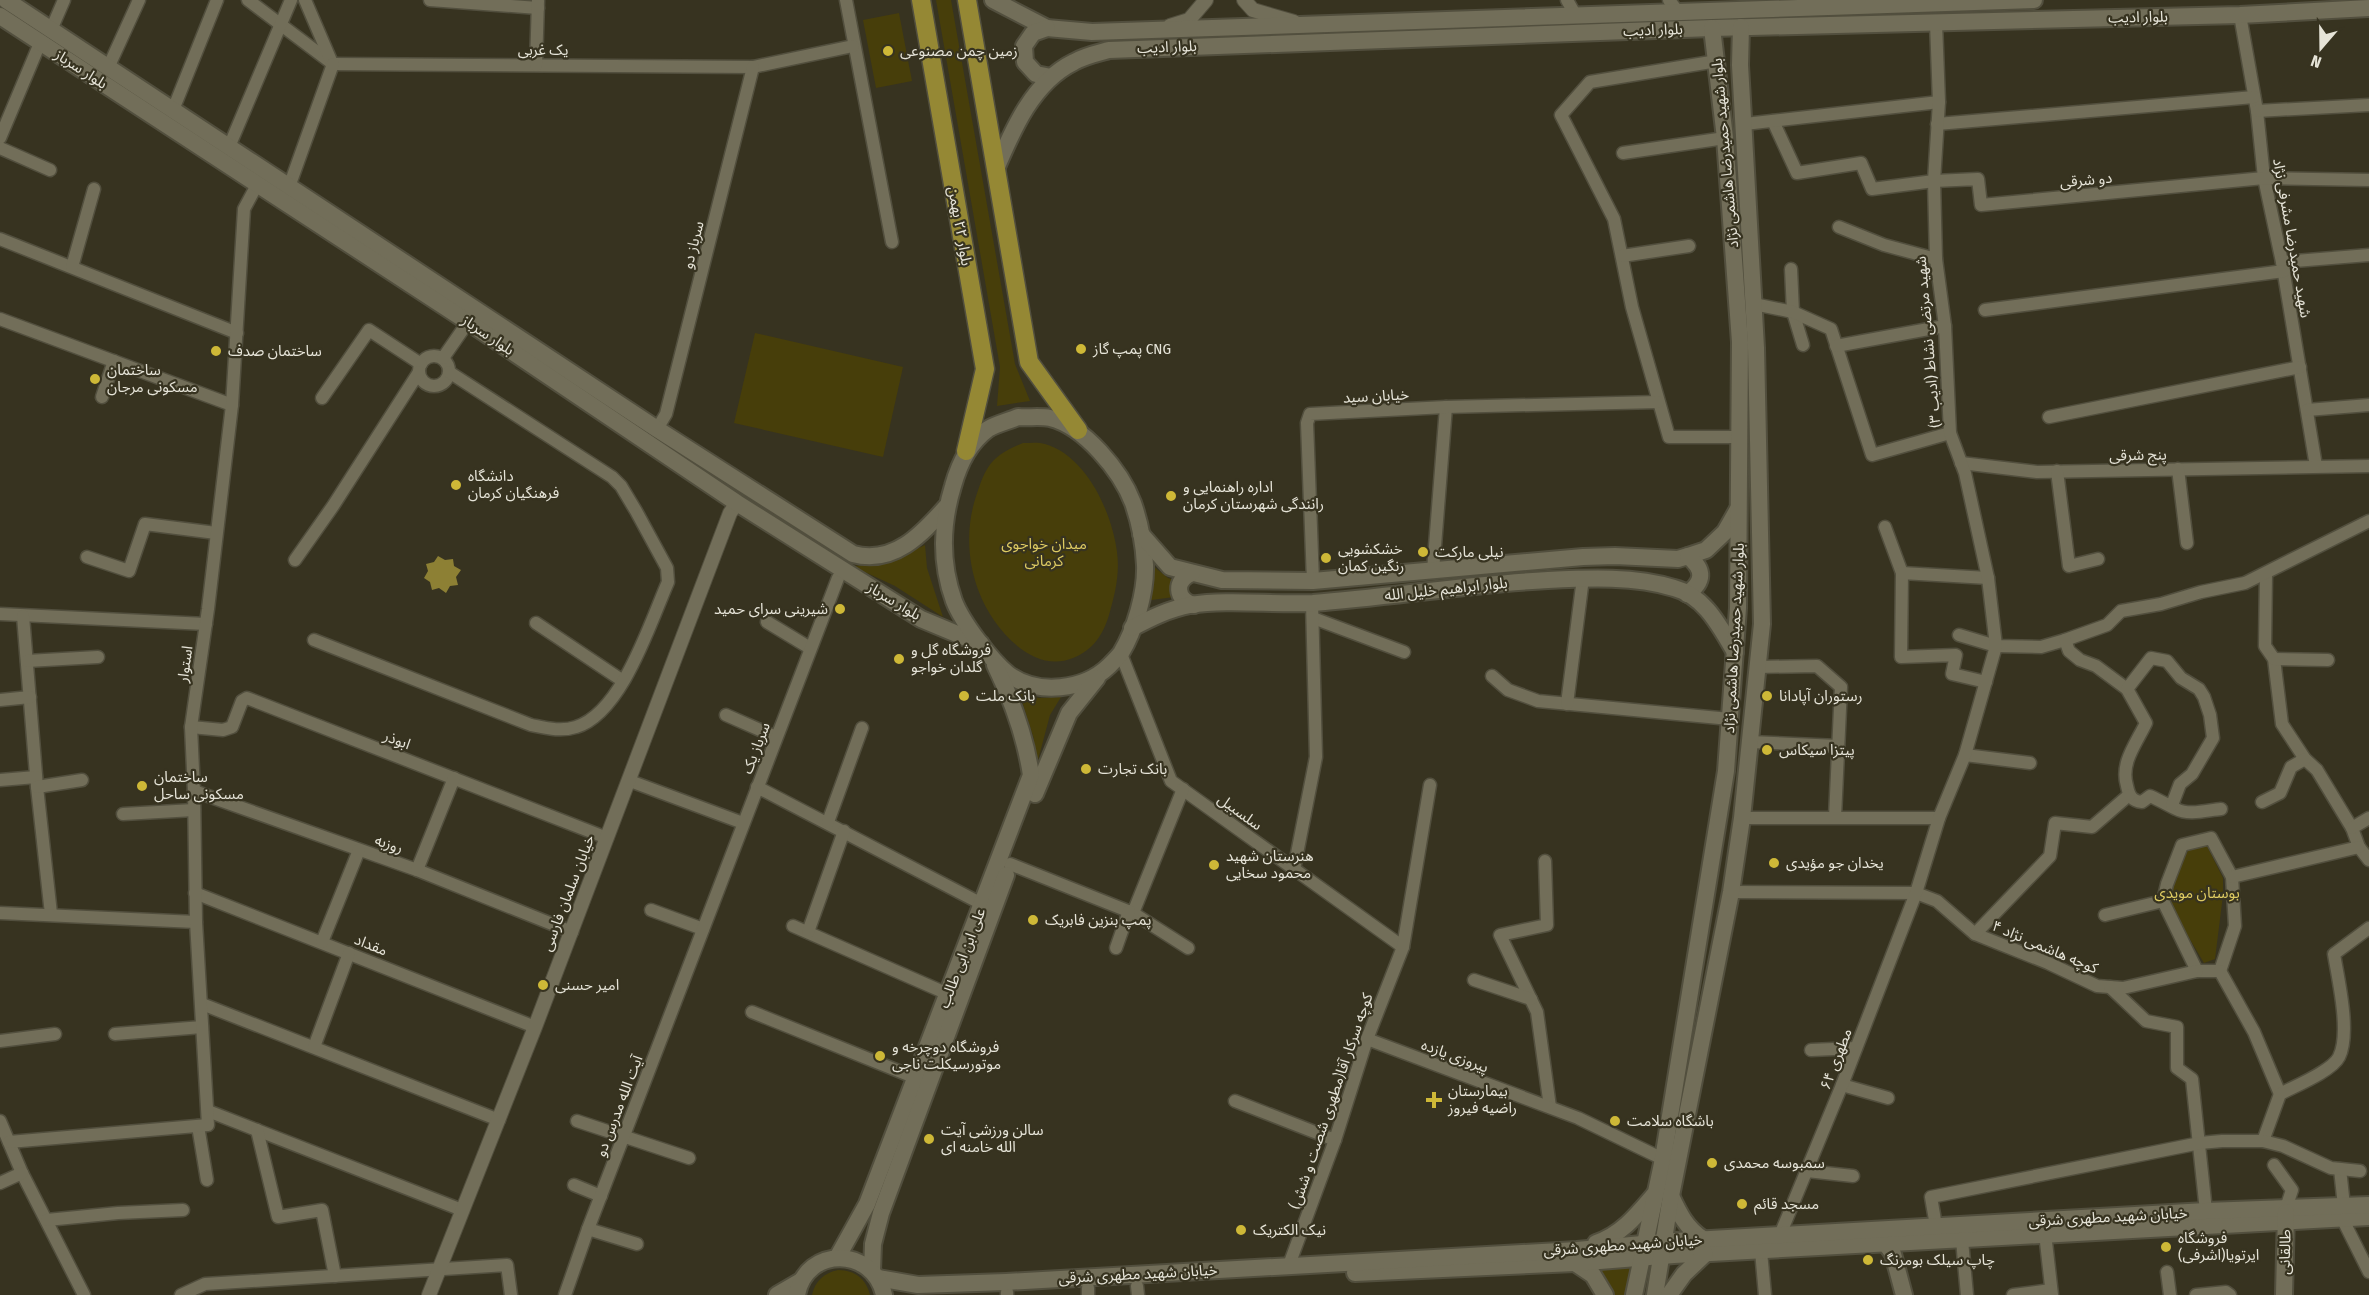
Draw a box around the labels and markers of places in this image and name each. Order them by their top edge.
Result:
place label: زمین چمن مصنوعی [900,42,1018,61]
marker: زمین چمن مصنوعی [881,44,895,58]
place label: پمپ گاز CNG [1092,340,1171,359]
place label: ساختمان صدف [228,342,322,360]
marker: پمپ گاز CNG [1074,342,1088,356]
marker: ساختمان صدف [209,344,223,358]
place label: ساختمان مسکونی مرجان [107,361,198,396]
marker: ساختمان مسکونی مرجان [88,372,102,386]
place label: دانشگاه فرهنگیان کرمان [468,467,560,502]
marker: دانشگاه فرهنگیان کرمان [449,478,463,492]
place label: اداره راهنمایی و رانندگی شهرستان کرمان [1183,478,1324,513]
marker: اداره راهنمایی و رانندگی شهرستان کرمان [1164,489,1178,503]
place label: خشکشویی رنگین کمان [1338,540,1404,575]
place label: نیلی مارکت [1435,543,1503,561]
marker: نیلی مارکت [1416,545,1430,559]
marker: خشکشویی رنگین کمان [1319,551,1333,565]
place label: شیرینی سرای حمید [714,600,828,618]
marker: شیرینی سرای حمید [833,602,847,616]
place label: فروشگاه گل و گلدان خواجو [911,641,991,676]
marker: فروشگاه گل و گلدان خواجو [892,652,906,666]
place label: بانک ملت [976,687,1035,705]
place label: رستوران آپادانا [1779,687,1863,706]
marker: بانک ملت [957,689,971,703]
marker: رستوران آپادانا [1760,689,1774,703]
place label: پیتزا سیکاس [1779,741,1855,760]
marker: پیتزا سیکاس [1760,743,1774,757]
place label: بانک تجارت [1098,760,1167,778]
marker: بانک تجارت [1079,762,1093,776]
place label: ساختمان مسکونی ساحل [154,768,244,803]
marker: ساختمان مسکونی ساحل [135,779,149,793]
place label: هنرستان شهید محمود سخایی [1226,847,1314,882]
place label: یخدان جو مؤیدی [1786,854,1884,872]
marker: یخدان جو مؤیدی [1767,856,1781,870]
marker: هنرستان شهید محمود سخایی [1207,858,1221,872]
place label: پمپ بنزین فابریک [1045,911,1151,930]
marker: پمپ بنزین فابریک [1026,913,1040,927]
place label: امیر حسنی [555,976,619,994]
marker: امیر حسنی [536,978,550,992]
place label: فروشگاه دوچرخه و موتورسیکلت ناجی [892,1038,1001,1073]
marker: فروشگاه دوچرخه و موتورسیکلت ناجی [873,1049,887,1063]
place label: بیمارستان راضیه فیروز [1447,1082,1517,1117]
marker: بیمارستان راضیه فیروز [1425,1091,1443,1109]
place label: باشگاه سلامت [1627,1112,1714,1130]
marker: باشگاه سلامت [1608,1114,1622,1128]
place label: سالن ورزشى آیت الله خامنه اى [941,1121,1044,1156]
marker: سالن ورزشى آیت الله خامنه اى [922,1132,936,1146]
place label: سمبوسه محمدی [1724,1154,1825,1172]
marker: سمبوسه محمدی [1705,1156,1719,1170]
place label: مسجد قائم [1754,1195,1819,1215]
marker: مسجد قائم [1735,1197,1749,1211]
place label: نیک الکتریک [1253,1221,1326,1239]
marker: نیک الکتریک [1234,1223,1248,1237]
place label: فروشگاه ایرتویا(اشرفی) [2178,1229,2259,1264]
marker: فروشگاه ایرتویا(اشرفی) [2159,1240,2173,1254]
place label: چاپ سیلک بومرنگ [1880,1251,1995,1270]
marker: چاپ سیلک بومرنگ [1861,1253,1875,1267]

